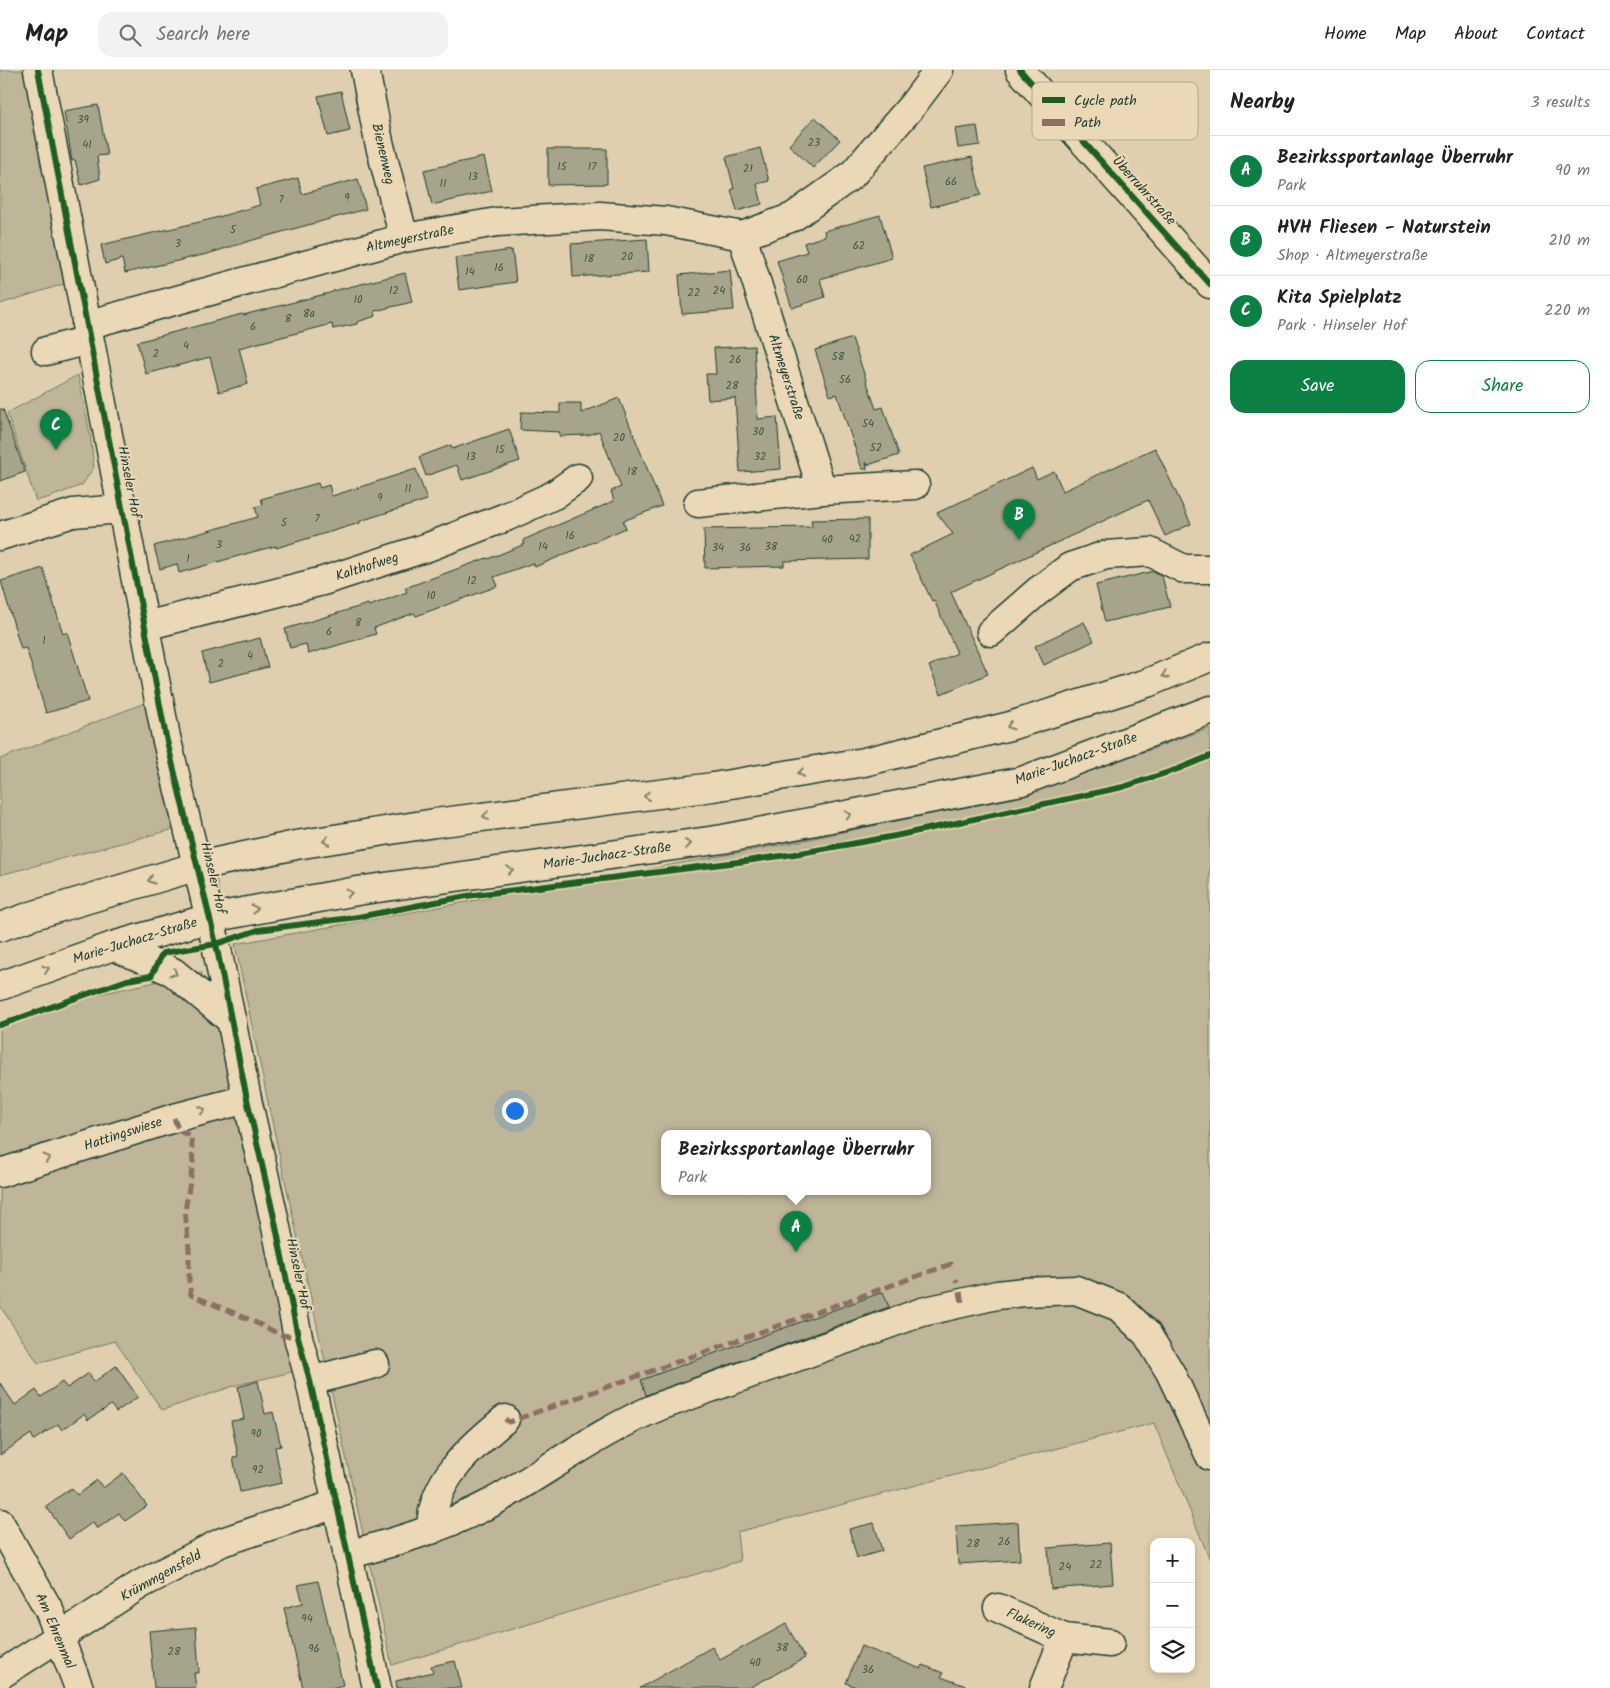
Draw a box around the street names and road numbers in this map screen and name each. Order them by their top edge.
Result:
street label: Bienenweg [365,121,401,187]
street label: Überruhrstraße [1107,151,1182,231]
street label: Altmeyerstraße [364,219,457,259]
street label: Altmeyerstraße [762,331,810,424]
street label: Hinseler Hof [111,444,147,522]
street label: Kalthofweg [333,546,401,588]
street label: Marie-Juchacz-Straße [1012,726,1141,791]
street label: Marie-Juchacz-Straße [541,836,673,876]
street label: Hinseler Hof [194,840,232,918]
street label: Marie-Juchacz-Straße [70,911,201,970]
street label: Hattingswiese [81,1111,166,1157]
street label: Hinseler Hof [280,1236,317,1314]
street label: Krümmgensfeld [116,1544,207,1608]
street label: Am Ehrenmal [29,1590,81,1673]
street label: Flakering [1003,1602,1059,1644]

